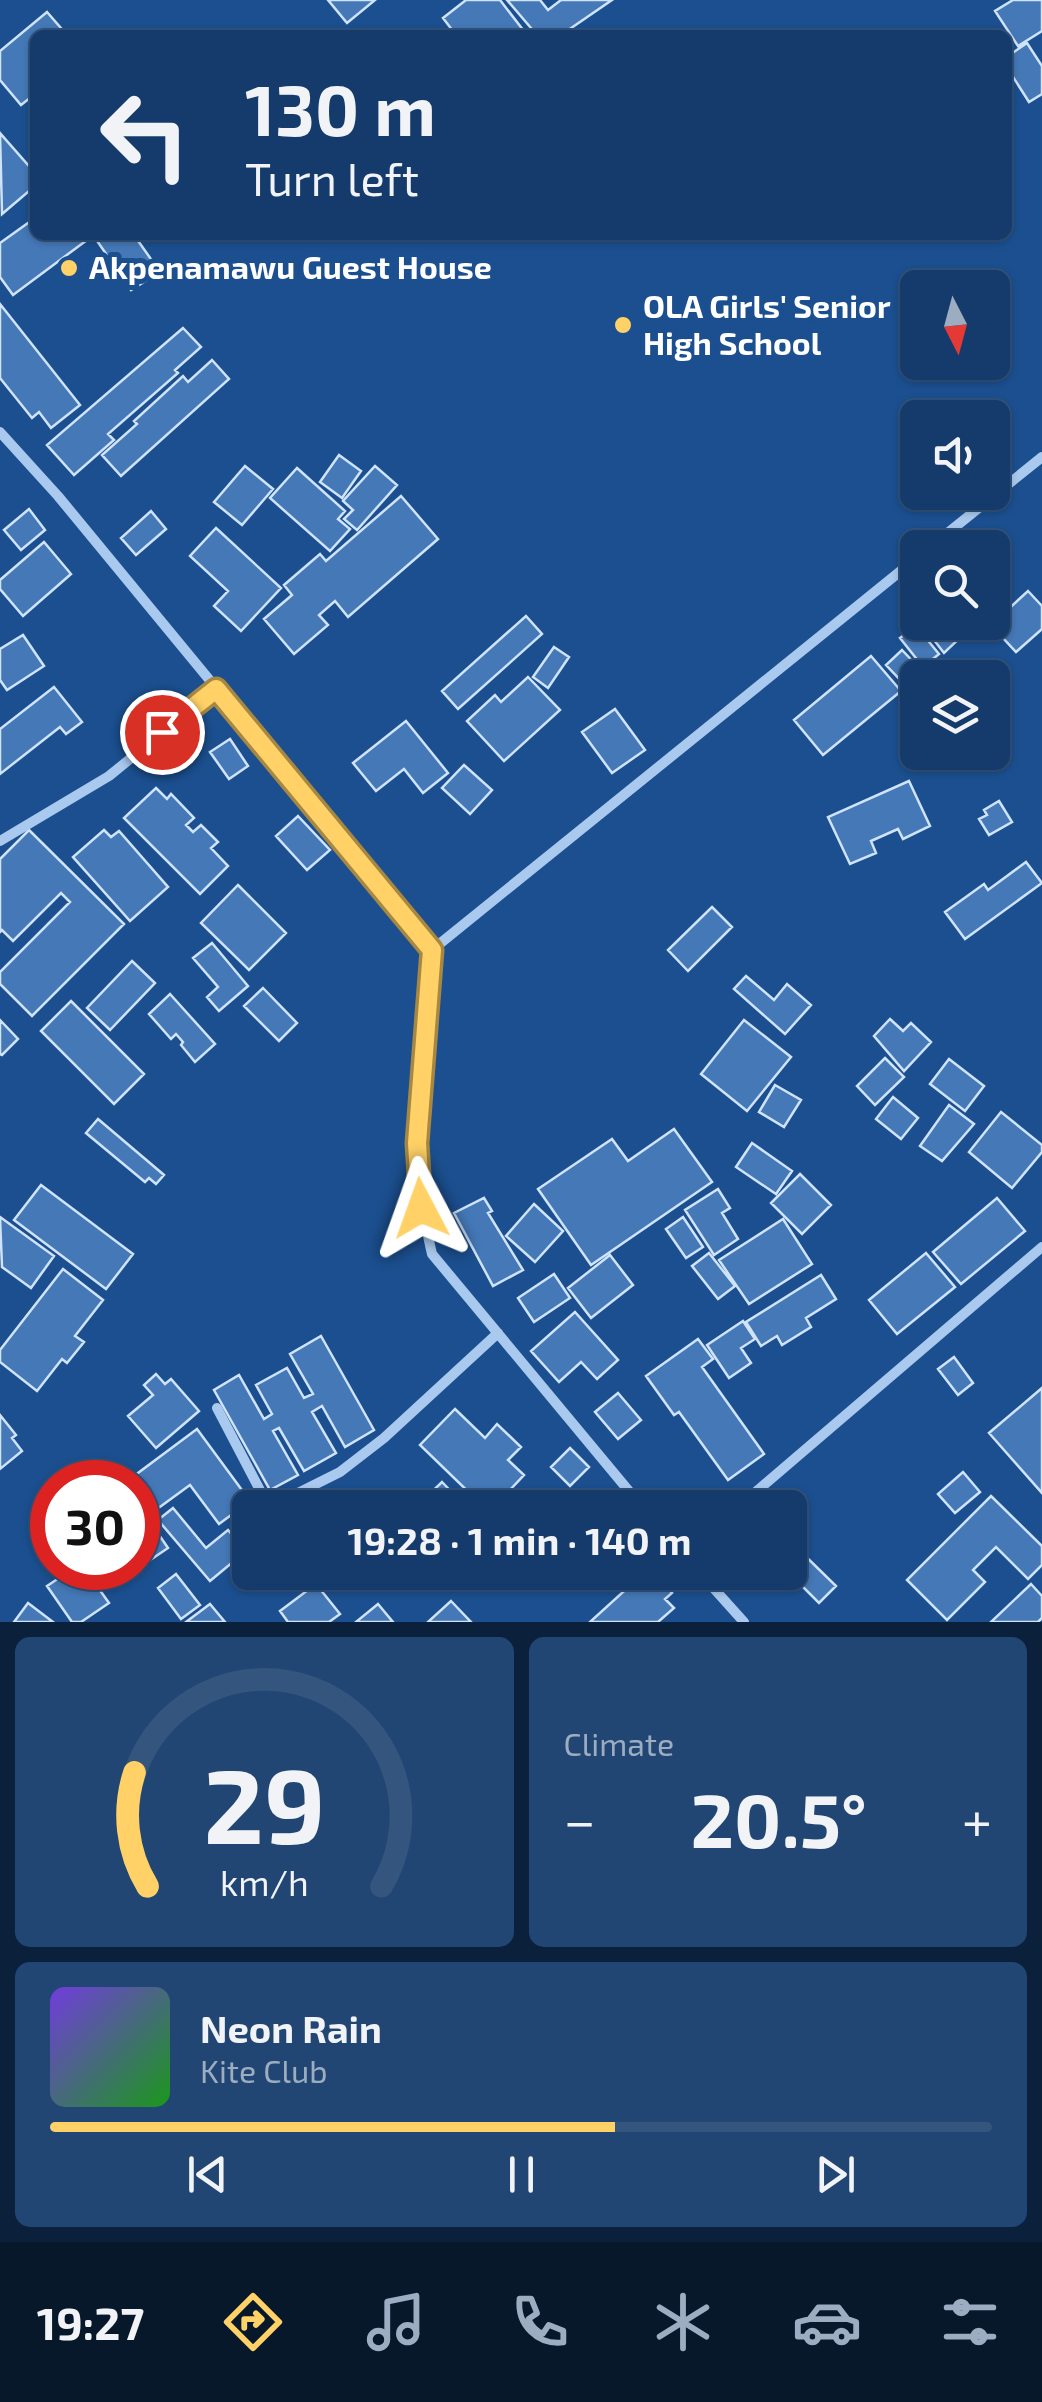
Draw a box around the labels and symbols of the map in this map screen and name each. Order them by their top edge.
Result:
place label: Akpenamawu Guest House [89,247,492,285]
marker: Akpenamawu Guest House [58,257,80,279]
north arrow [900,270,1010,380]
place label: OLA Girls' Senior High School [643,286,891,361]
marker: OLA Girls' Senior High School [612,314,634,336]
pin [120,690,205,775]
position arrow [369,1156,473,1260]
speed limit sign: 30 [30,1460,160,1590]

